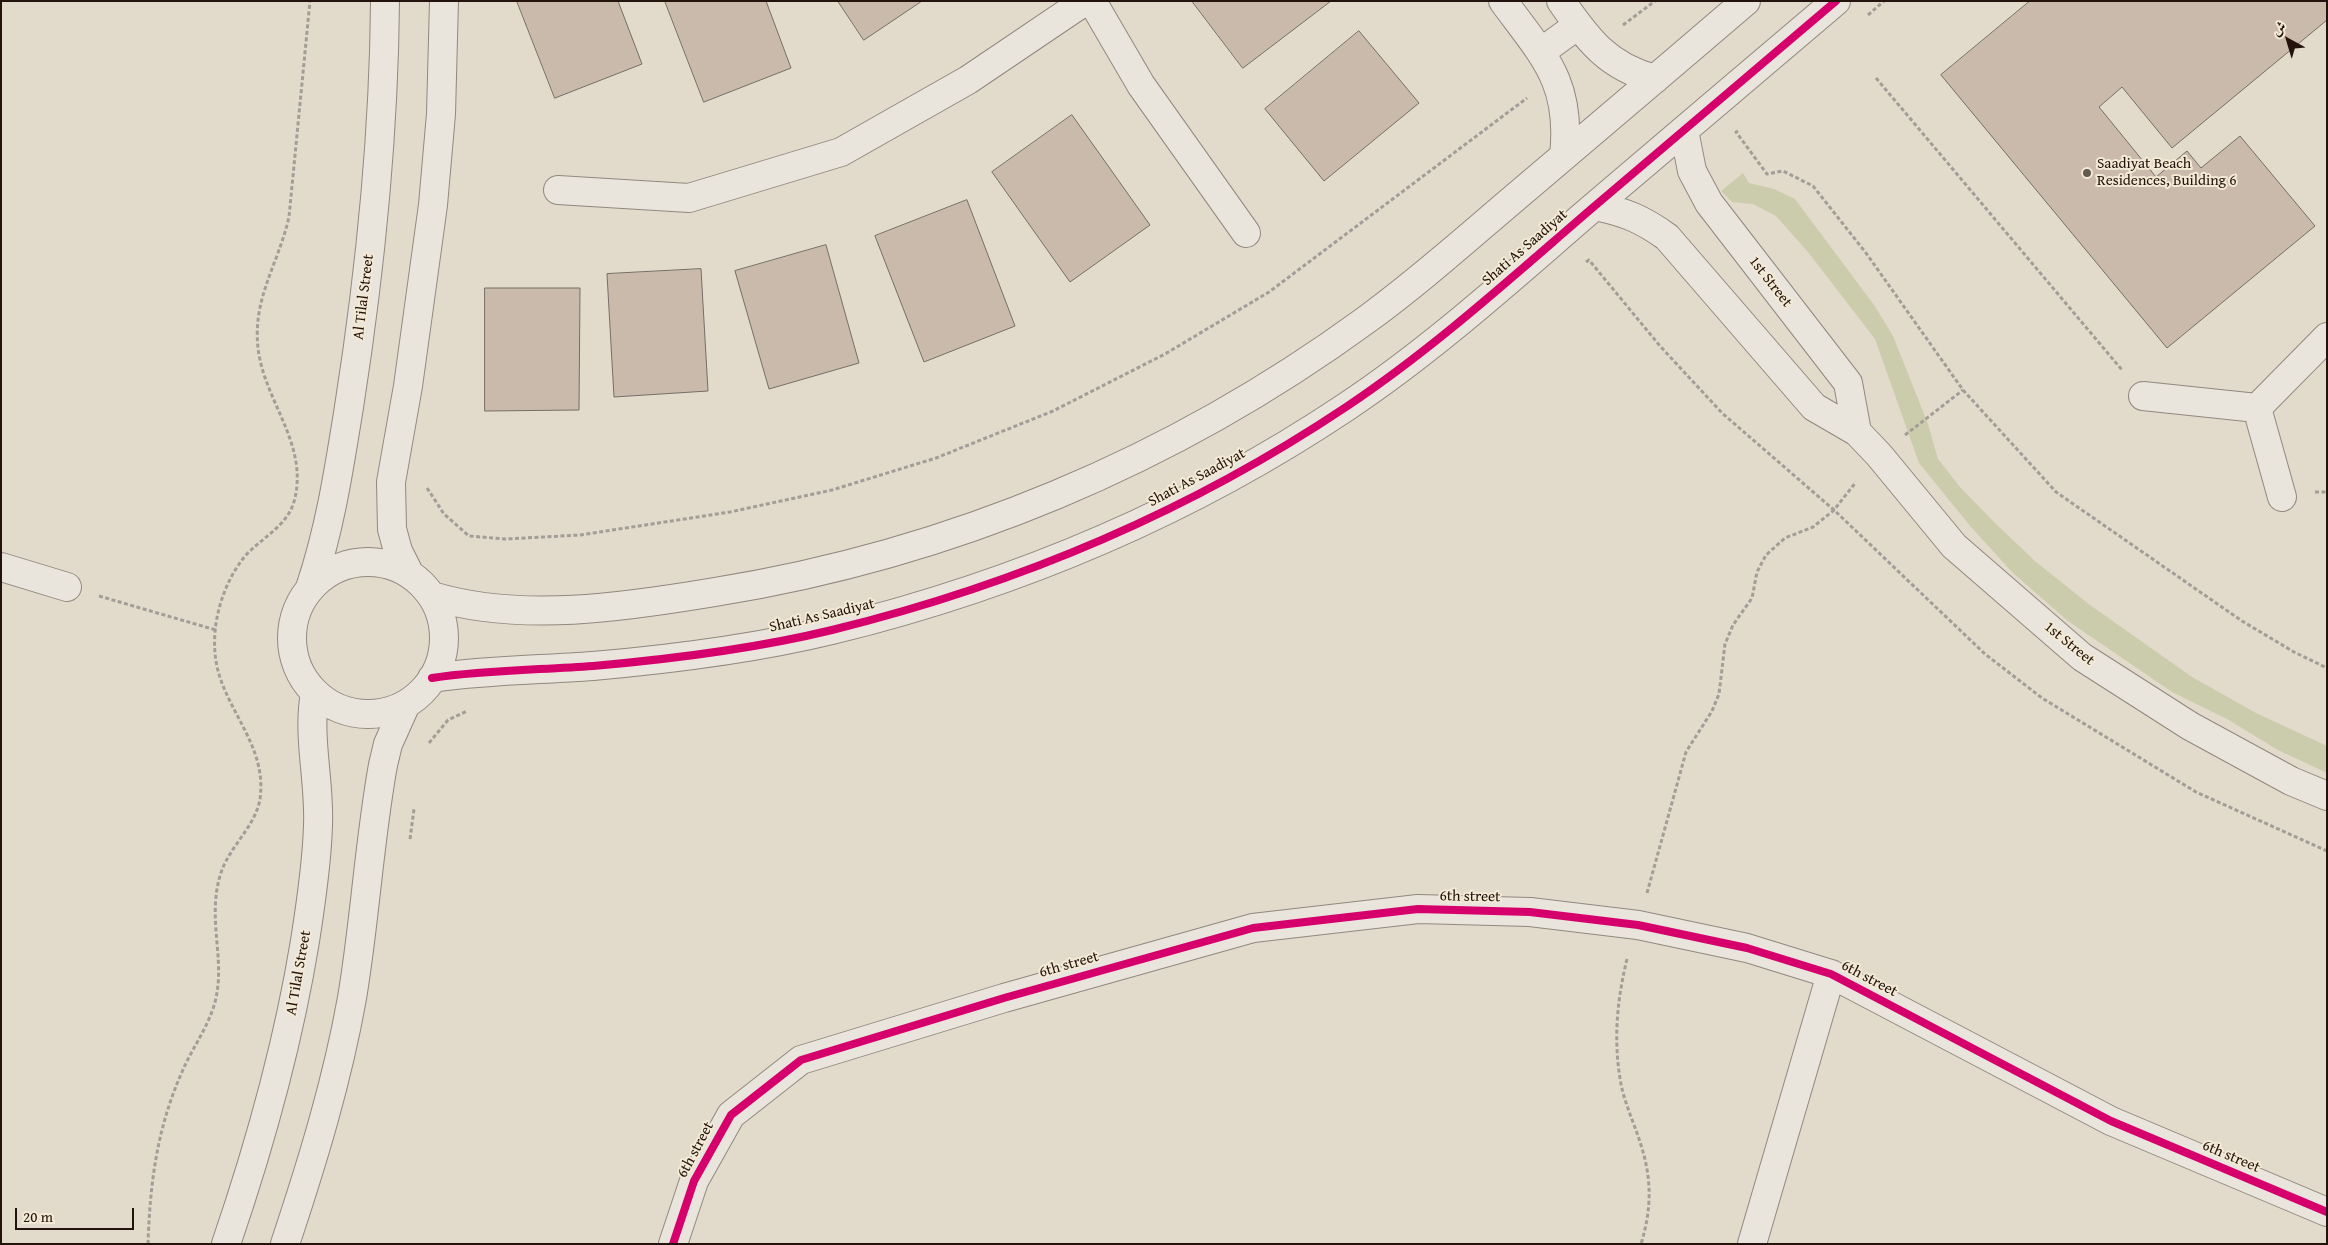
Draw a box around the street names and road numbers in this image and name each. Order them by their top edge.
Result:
street label: Shati As Saadiyat [1479,206,1571,290]
street label: Al Tilal Street [350,253,378,341]
street label: 1st Street [1745,253,1795,311]
street label: Shati As Saadiyat [1145,445,1249,511]
street label: Shati As Saadiyat [768,595,876,637]
street label: 1st Street [2040,618,2098,670]
street label: 6th street [1439,887,1501,907]
street label: Al Tilal Street [283,929,315,1017]
street label: 6th street [1037,948,1101,982]
street label: 6th street [1838,957,1900,1001]
street label: 6th street [674,1119,718,1181]
street label: 6th street [2199,1137,2263,1177]

